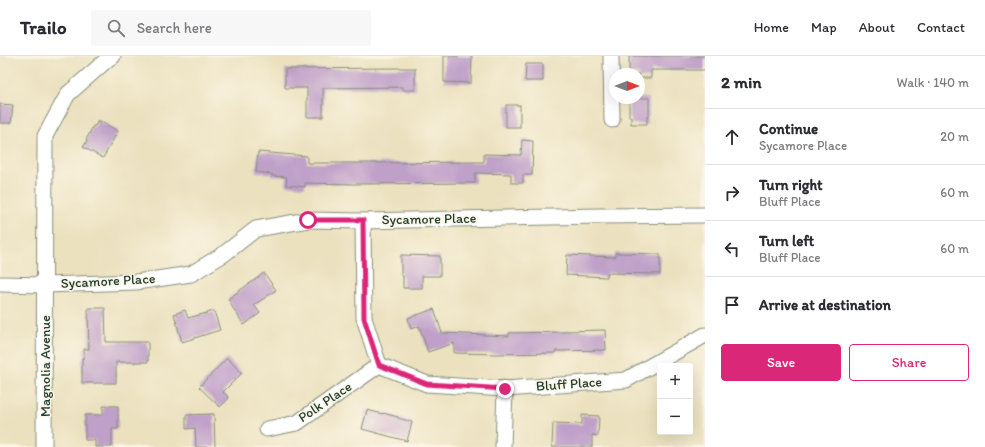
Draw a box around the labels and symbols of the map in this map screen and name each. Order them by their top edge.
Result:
north arrow [609,68,645,104]
street label: Sycamore Place [381,210,477,228]
route start [299,211,317,229]
street label: Sycamore Place [60,270,156,292]
street label: Magnolia Avenue [37,315,54,417]
street label: Bluff Place [535,373,603,395]
street label: Polk Place [295,378,355,426]
route end [496,380,514,398]

